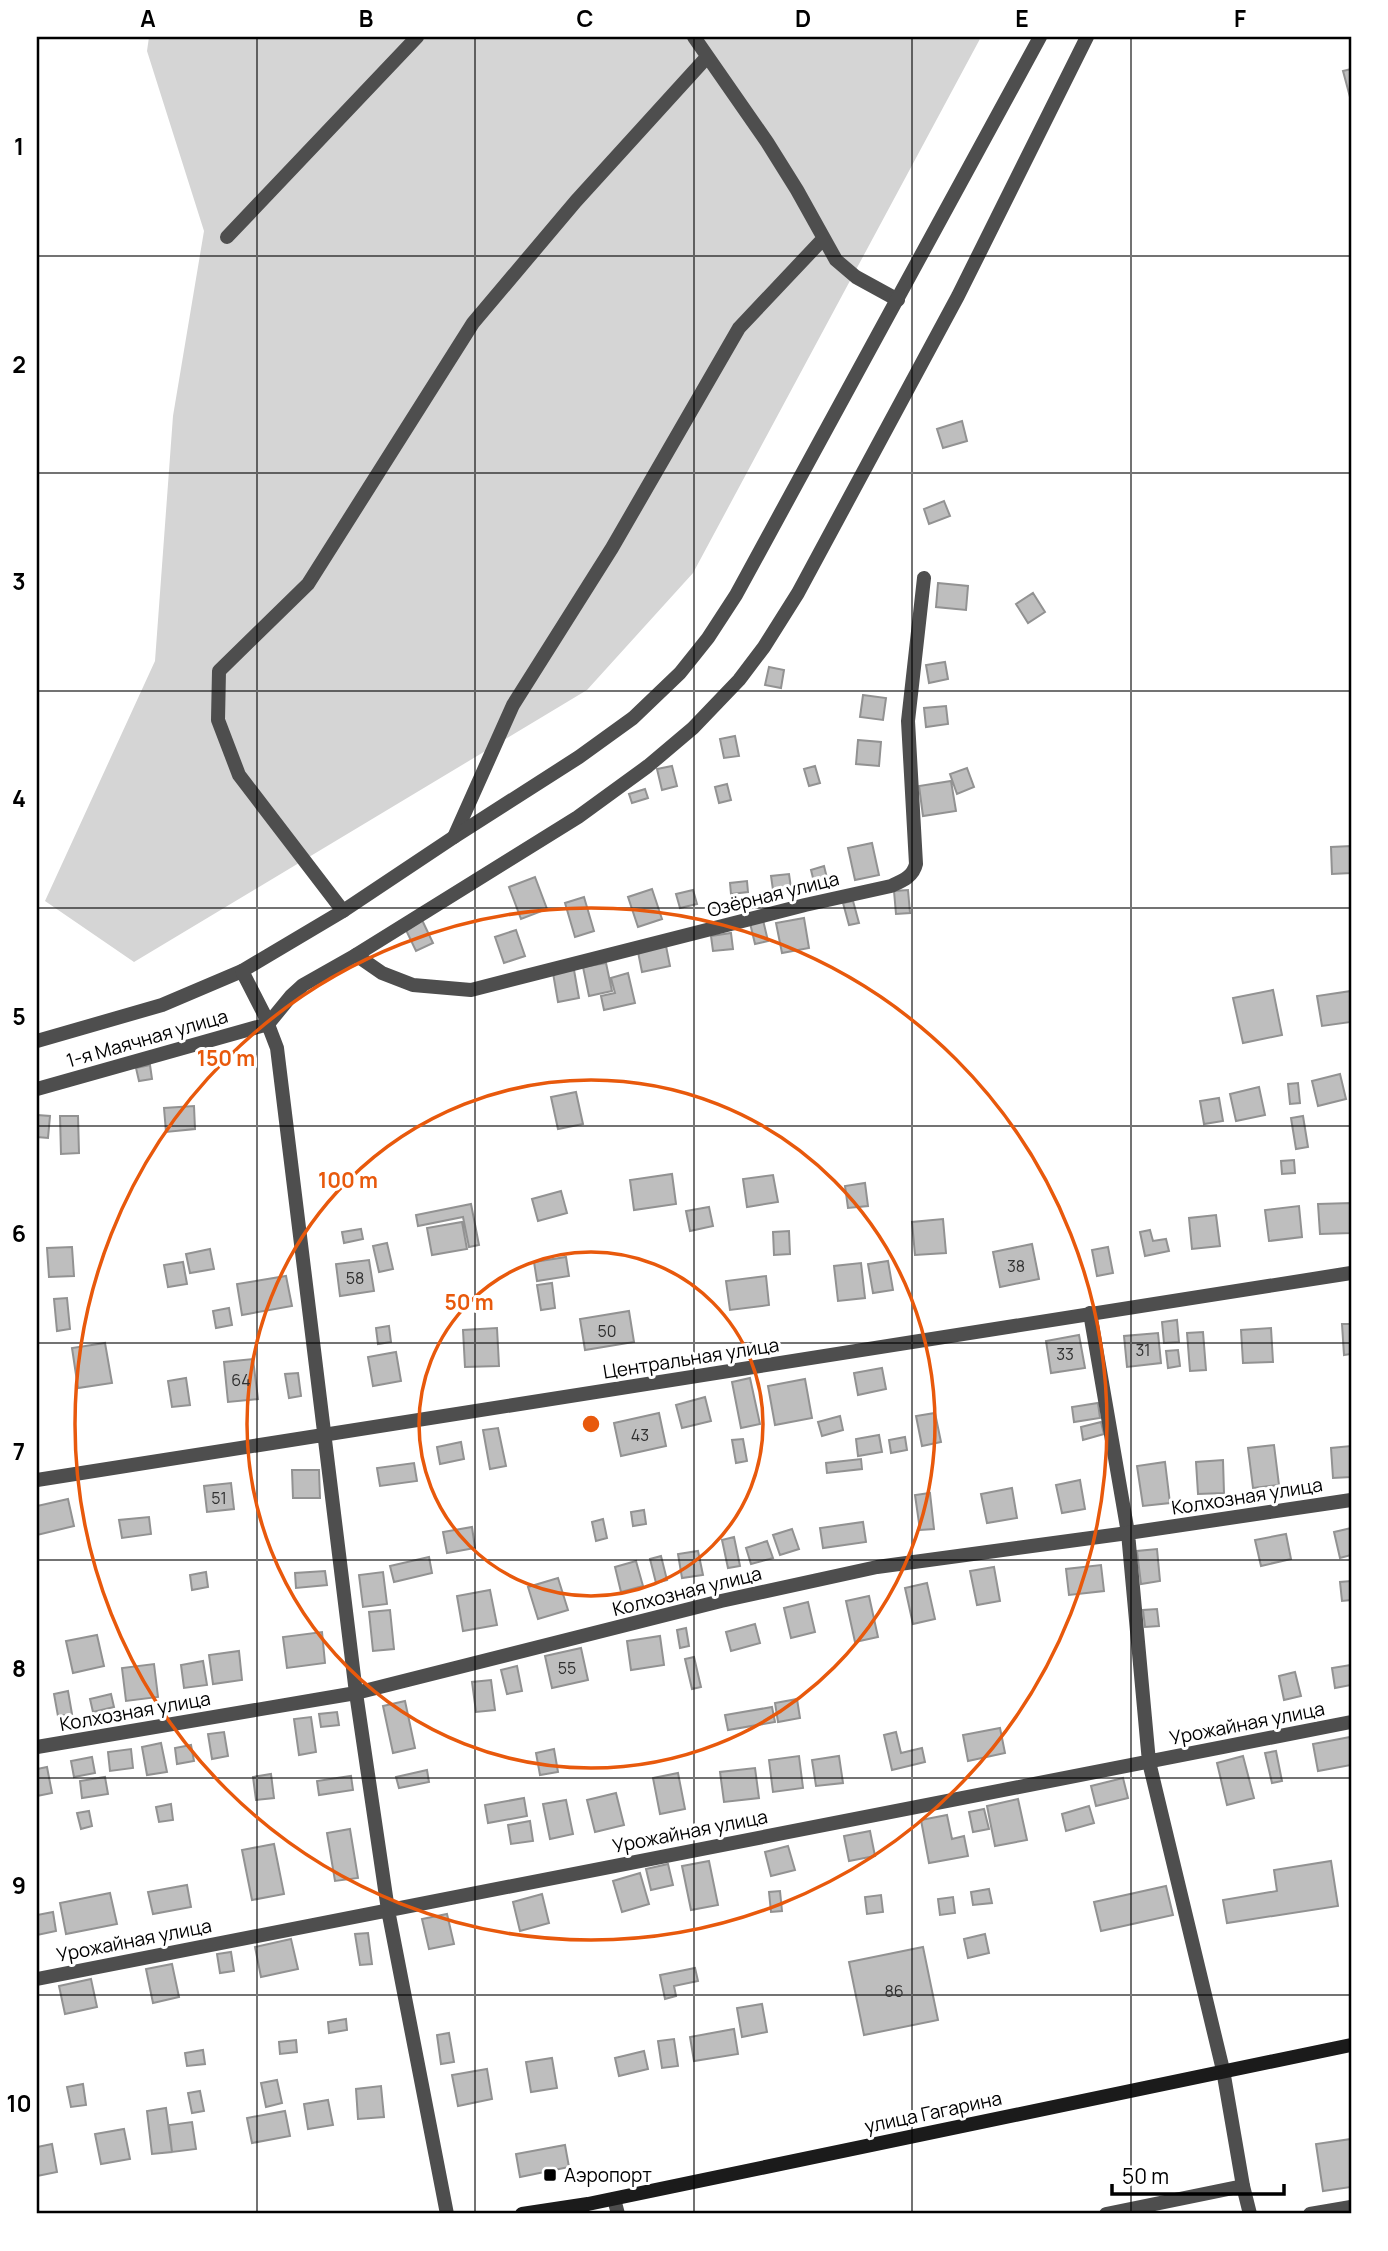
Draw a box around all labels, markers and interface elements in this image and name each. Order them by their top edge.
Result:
text: A [140,2,156,34]
text: B [359,2,373,34]
text: C [577,2,594,34]
text: D [795,2,811,34]
text: E [1015,2,1029,34]
text: F [1234,2,1246,34]
text: 1 [14,130,24,162]
text: 2 [12,348,26,380]
text: 3 [12,565,26,597]
text: 4 [12,782,26,814]
street label: Озёрная улица [704,865,842,923]
text: 5 [12,1000,26,1032]
street label: 1-я Маячная улица [63,1003,231,1073]
text: 150 m [197,1044,255,1072]
text: 100 m [318,1166,378,1194]
text: 6 [12,1217,26,1249]
house number: 38 [1007,1255,1025,1277]
house number: 58 [346,1267,364,1289]
text: 50 m [444,1288,494,1316]
house number: 50 [598,1320,617,1342]
street label: Центральная улица [601,1331,781,1385]
house number: 31 [1135,1339,1151,1361]
house number: 33 [1056,1343,1074,1365]
house number: 64 [231,1369,251,1391]
centre of rings [579,1412,603,1436]
house number: 43 [631,1424,649,1446]
text: 7 [13,1435,25,1467]
street label: Колхозная улица [1170,1471,1324,1521]
house number: 51 [211,1487,227,1509]
street label: Колхозная улица [610,1560,764,1622]
text: 8 [12,1652,26,1684]
house number: 55 [558,1657,576,1679]
street label: Колхозная улица [58,1685,212,1737]
street label: Урожайная улица [1167,1695,1327,1751]
street label: Урожайная улица [610,1803,770,1859]
text: 9 [12,1869,26,1901]
street label: Урожайная улица [54,1912,214,1968]
house number: 86 [884,1980,904,2002]
street label: улица Гагарина [862,2085,1004,2139]
text: 10 [6,2087,32,2119]
scale bar [1112,2153,1283,2197]
place label: Аэропорт [564,2162,652,2188]
text: 50 m [1122,2162,1169,2190]
marker: Аэропорт [542,2167,558,2183]

